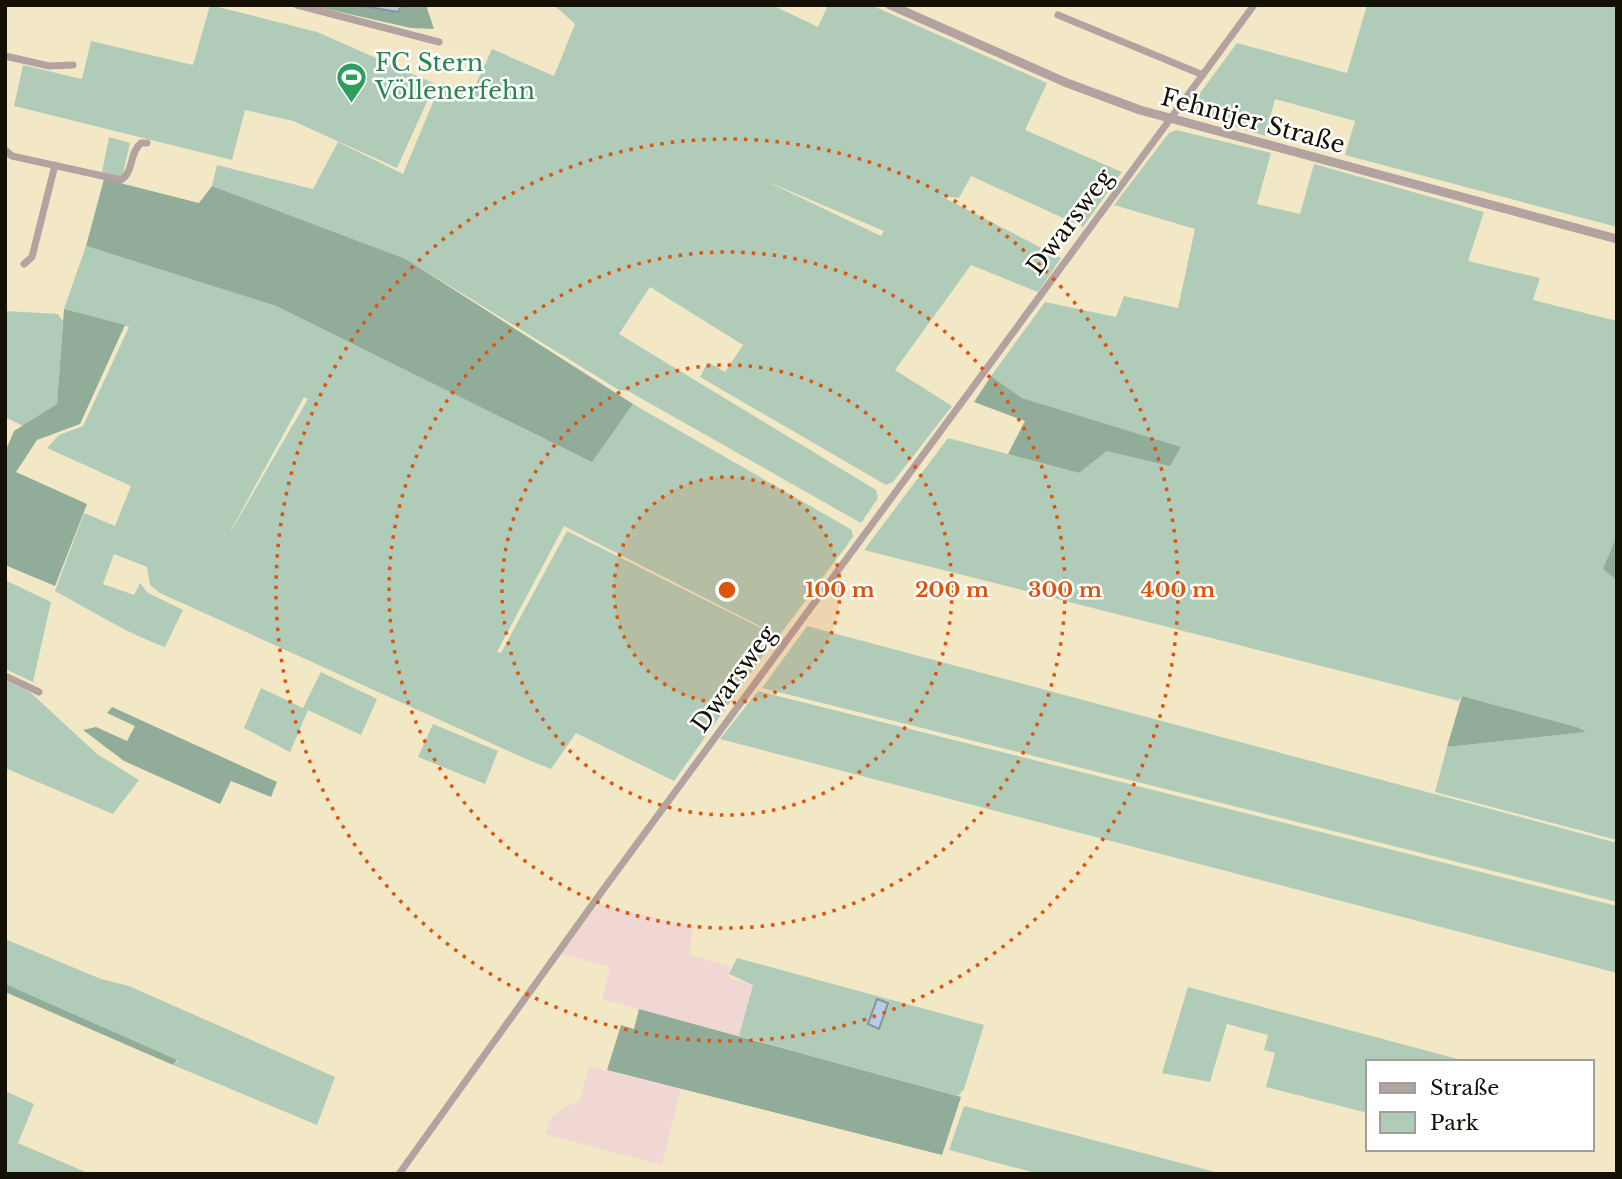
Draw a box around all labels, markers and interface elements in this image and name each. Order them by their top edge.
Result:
place label: FC Stern Völlenerfehn [374,48,535,105]
sports icon: FC Stern Völlenerfehn [335,60,369,104]
street label: Fehntjer Straße [1158,82,1348,159]
street label: Dwarsweg [1020,163,1119,280]
text: 100 m [805,577,875,603]
text: 200 m [915,577,989,603]
text: 300 m [1028,577,1102,603]
text: 400 m [1141,577,1215,603]
centre of rings [715,578,739,602]
street label: Dwarsweg [685,619,782,738]
legend [1366,1060,1594,1151]
text: Straße [1430,1075,1499,1101]
text: Park [1430,1110,1479,1136]

